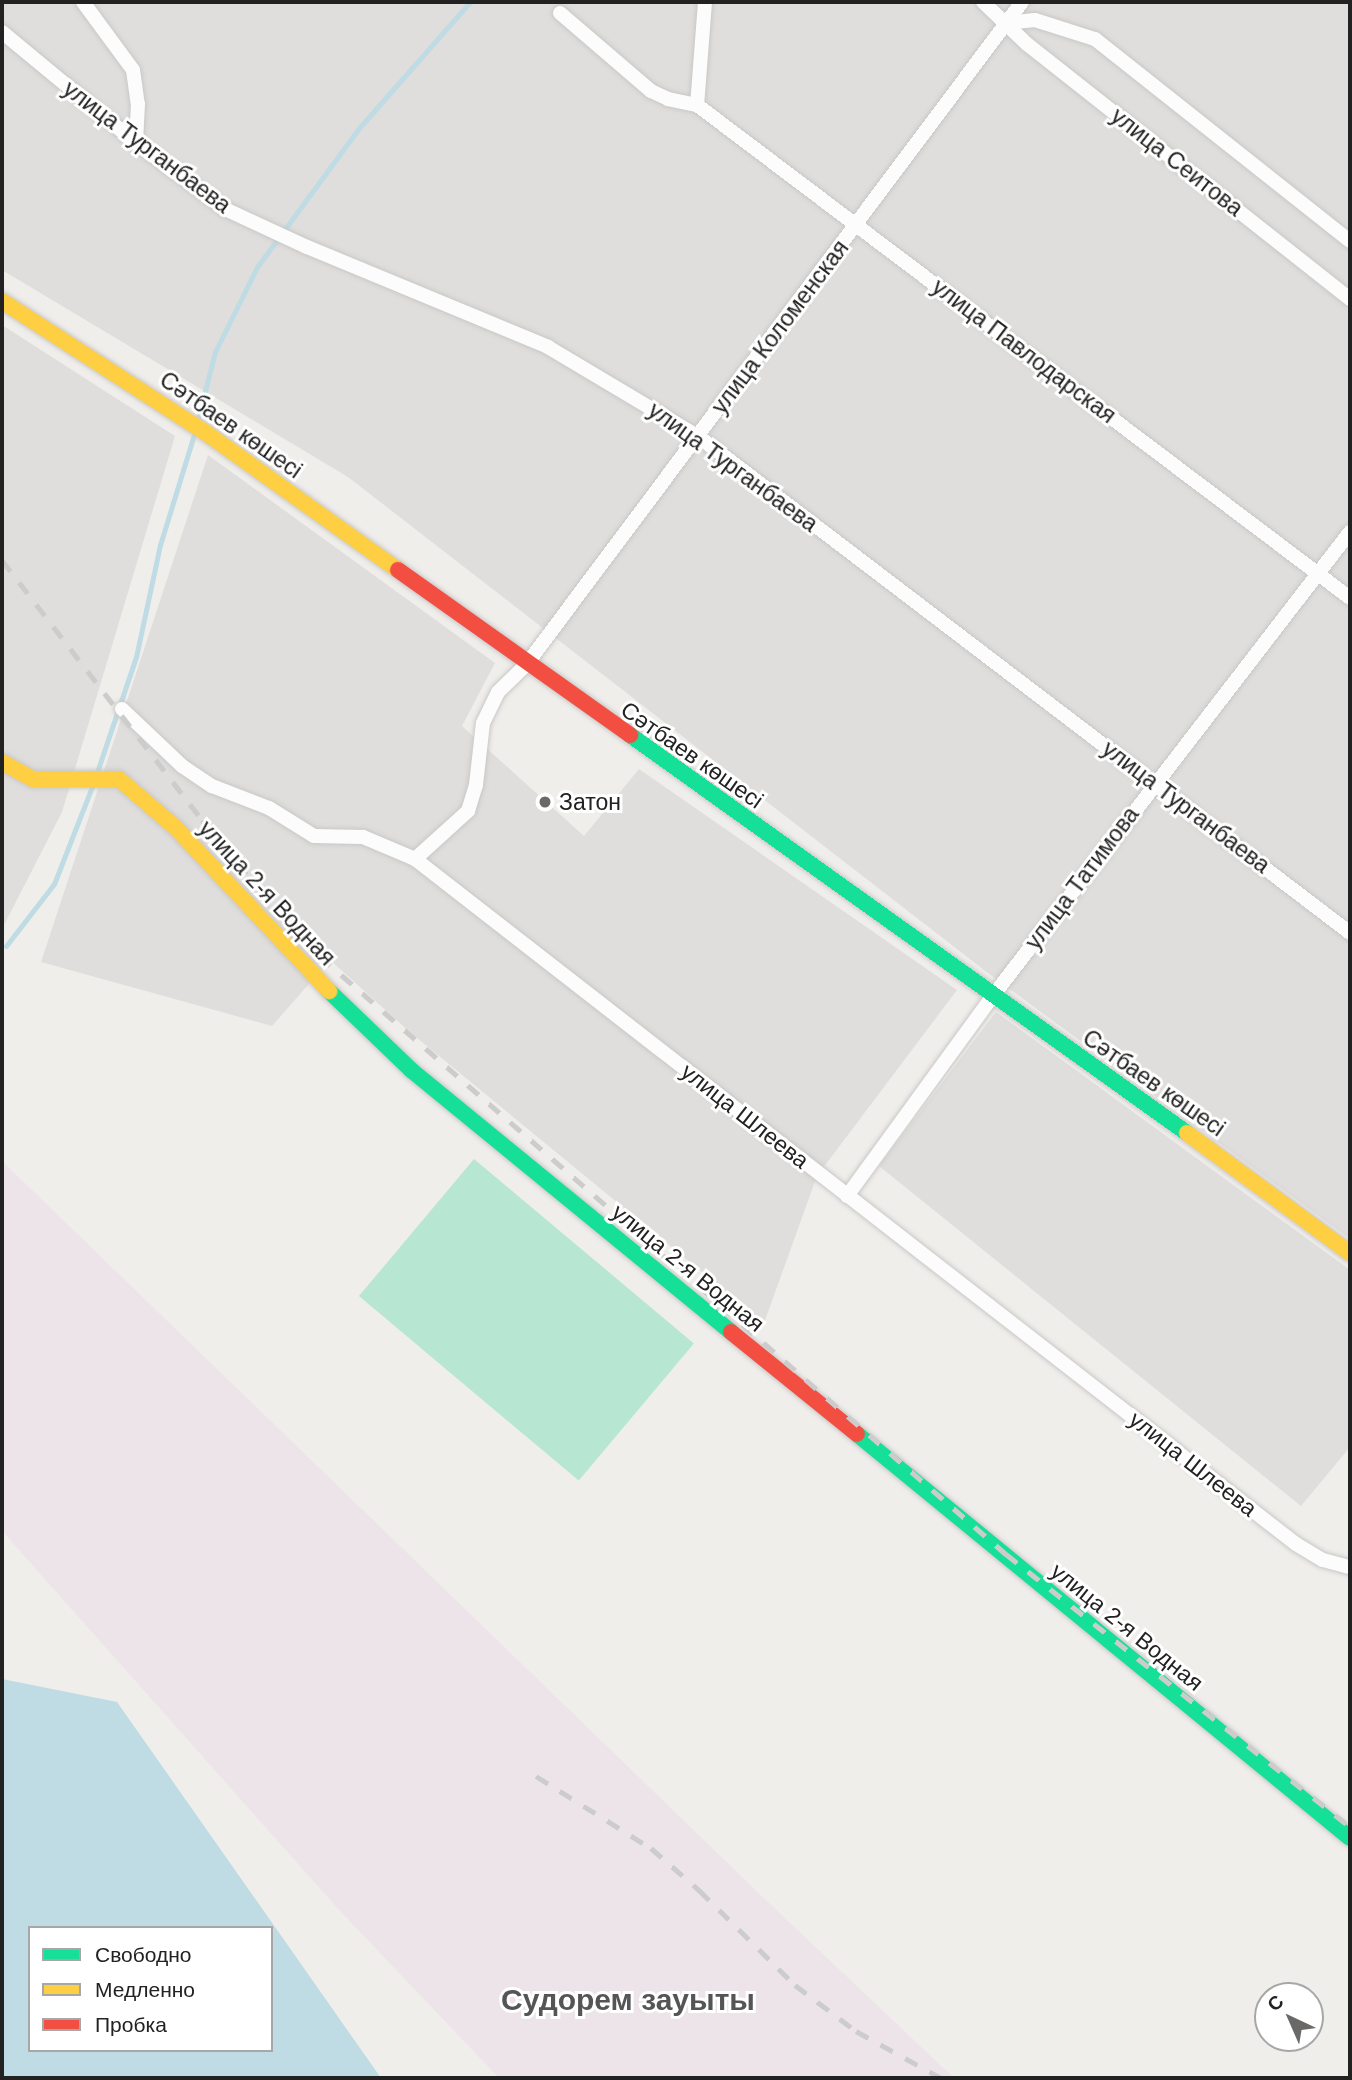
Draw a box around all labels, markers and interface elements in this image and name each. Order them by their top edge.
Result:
street label: улица Турганбаева [58,75,236,219]
street label: улица Сеитова [1106,102,1248,222]
street label: улица Коломенская [706,235,854,419]
street label: улица Павлодарская [927,273,1121,429]
street label: Сәтбаев көшесі [154,366,308,484]
street label: улица Турганбаева [643,396,823,538]
street label: Сәтбаев көшесі [615,696,769,814]
street label: улица Турганбаева [1097,735,1275,879]
place label: Затон [559,788,621,816]
marker: Затон [537,794,553,810]
street label: улица Татимова [1019,801,1145,955]
street label: улица 2-я Водная [193,815,341,971]
street label: Сәтбаев көшесі [1077,1024,1231,1142]
street label: улица Шлеева [676,1058,814,1174]
street label: улица 2-я Водная [606,1198,770,1338]
street label: улица Шлеева [1124,1406,1262,1522]
street label: улица 2-я Водная [1045,1557,1209,1697]
legend [28,1926,273,2052]
text: Свободно [95,1943,192,1966]
text: Медленно [95,1978,195,2001]
district label: Судорем зауыты [501,1982,755,2018]
north arrow [1254,1982,1324,2052]
text: С [1263,1991,1288,2015]
text: Пробка [95,2013,167,2036]

